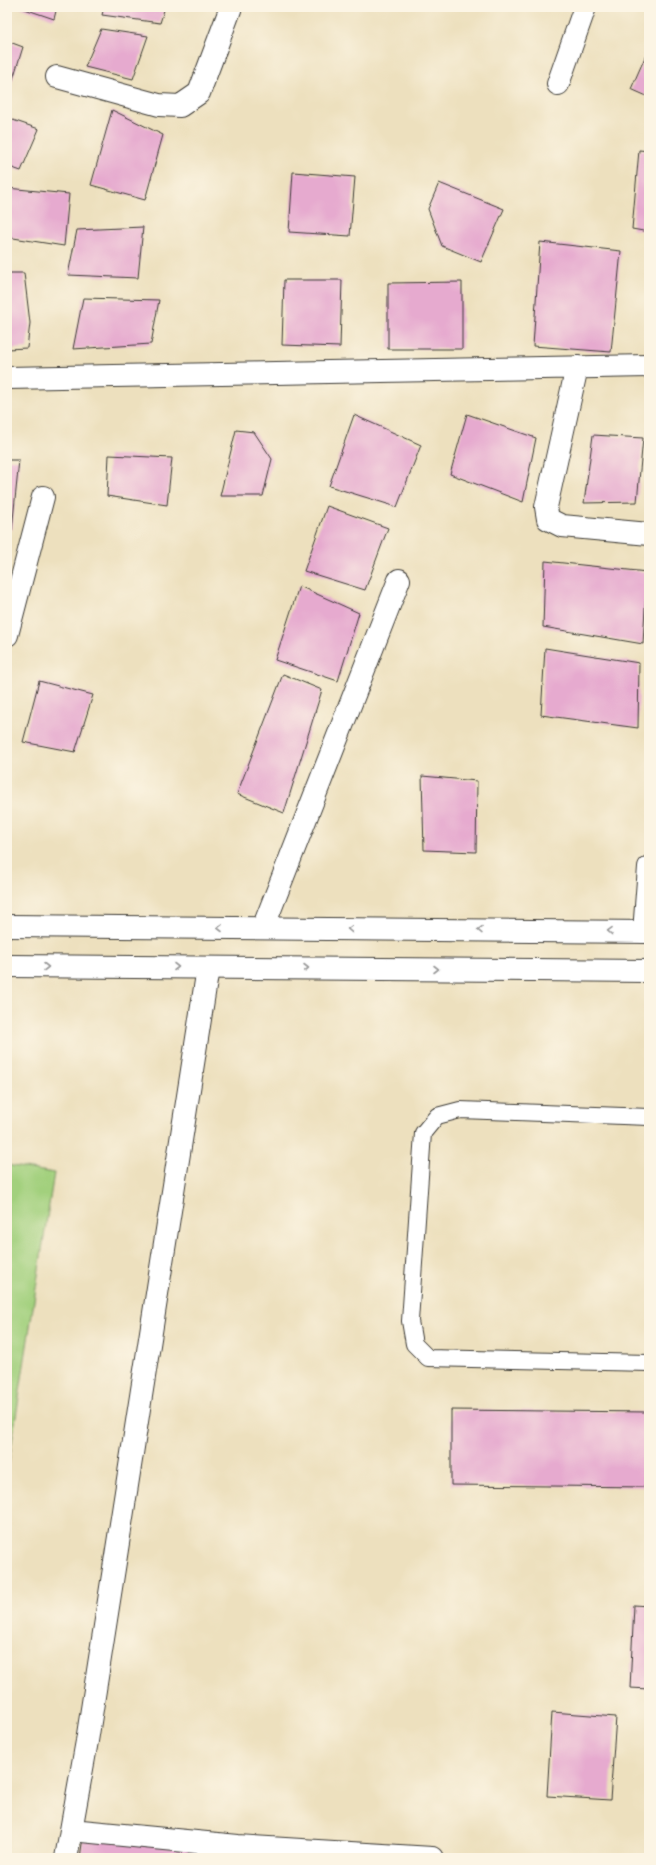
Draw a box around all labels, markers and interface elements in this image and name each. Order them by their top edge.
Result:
one-way arrow [217,924,223,932]
one-way arrow [347,925,353,933]
one-way arrow [477,926,483,934]
one-way arrow [607,927,613,935]
one-way arrow [43,962,49,971]
one-way arrow [173,963,179,971]
one-way arrow [303,964,309,972]
one-way arrow [433,965,439,973]

